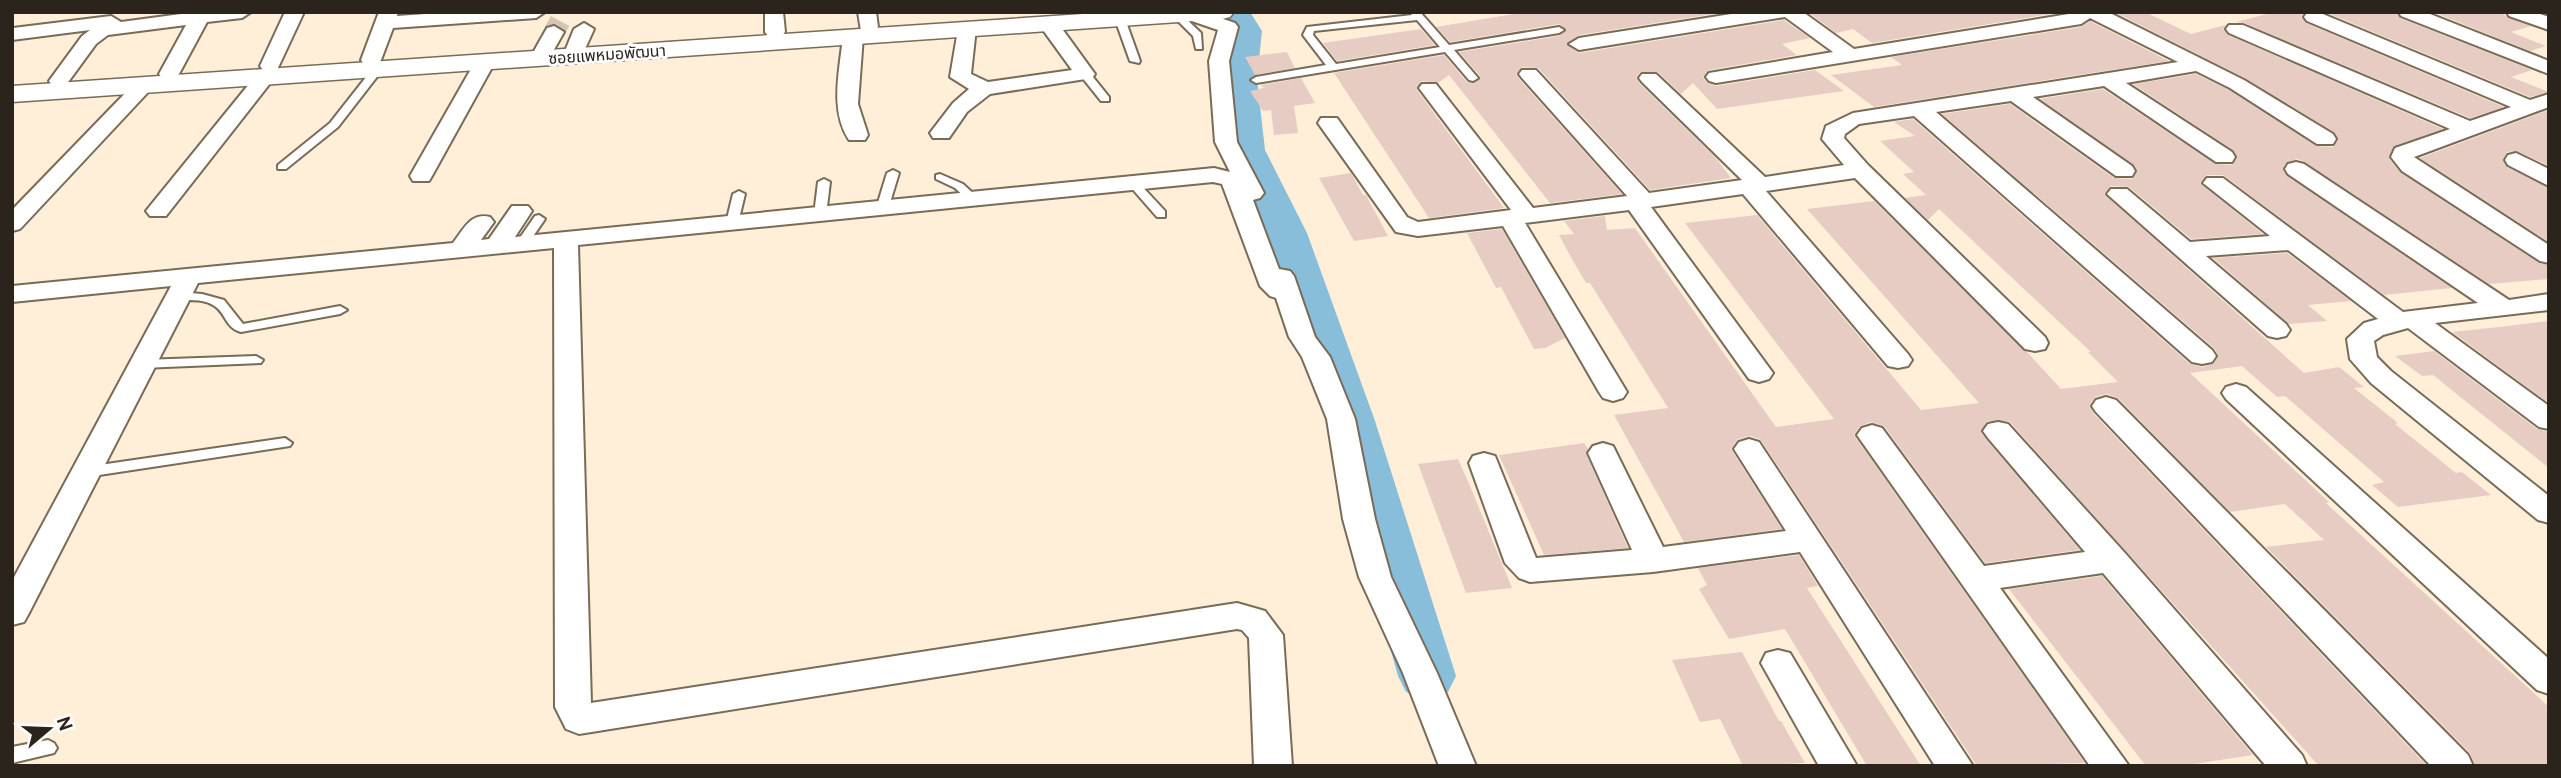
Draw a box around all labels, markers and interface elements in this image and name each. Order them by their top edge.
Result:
street label: ซอยแพหมอพัฒนา [548,42,667,70]
north arrow [14,694,84,764]
text: N [50,714,77,734]

